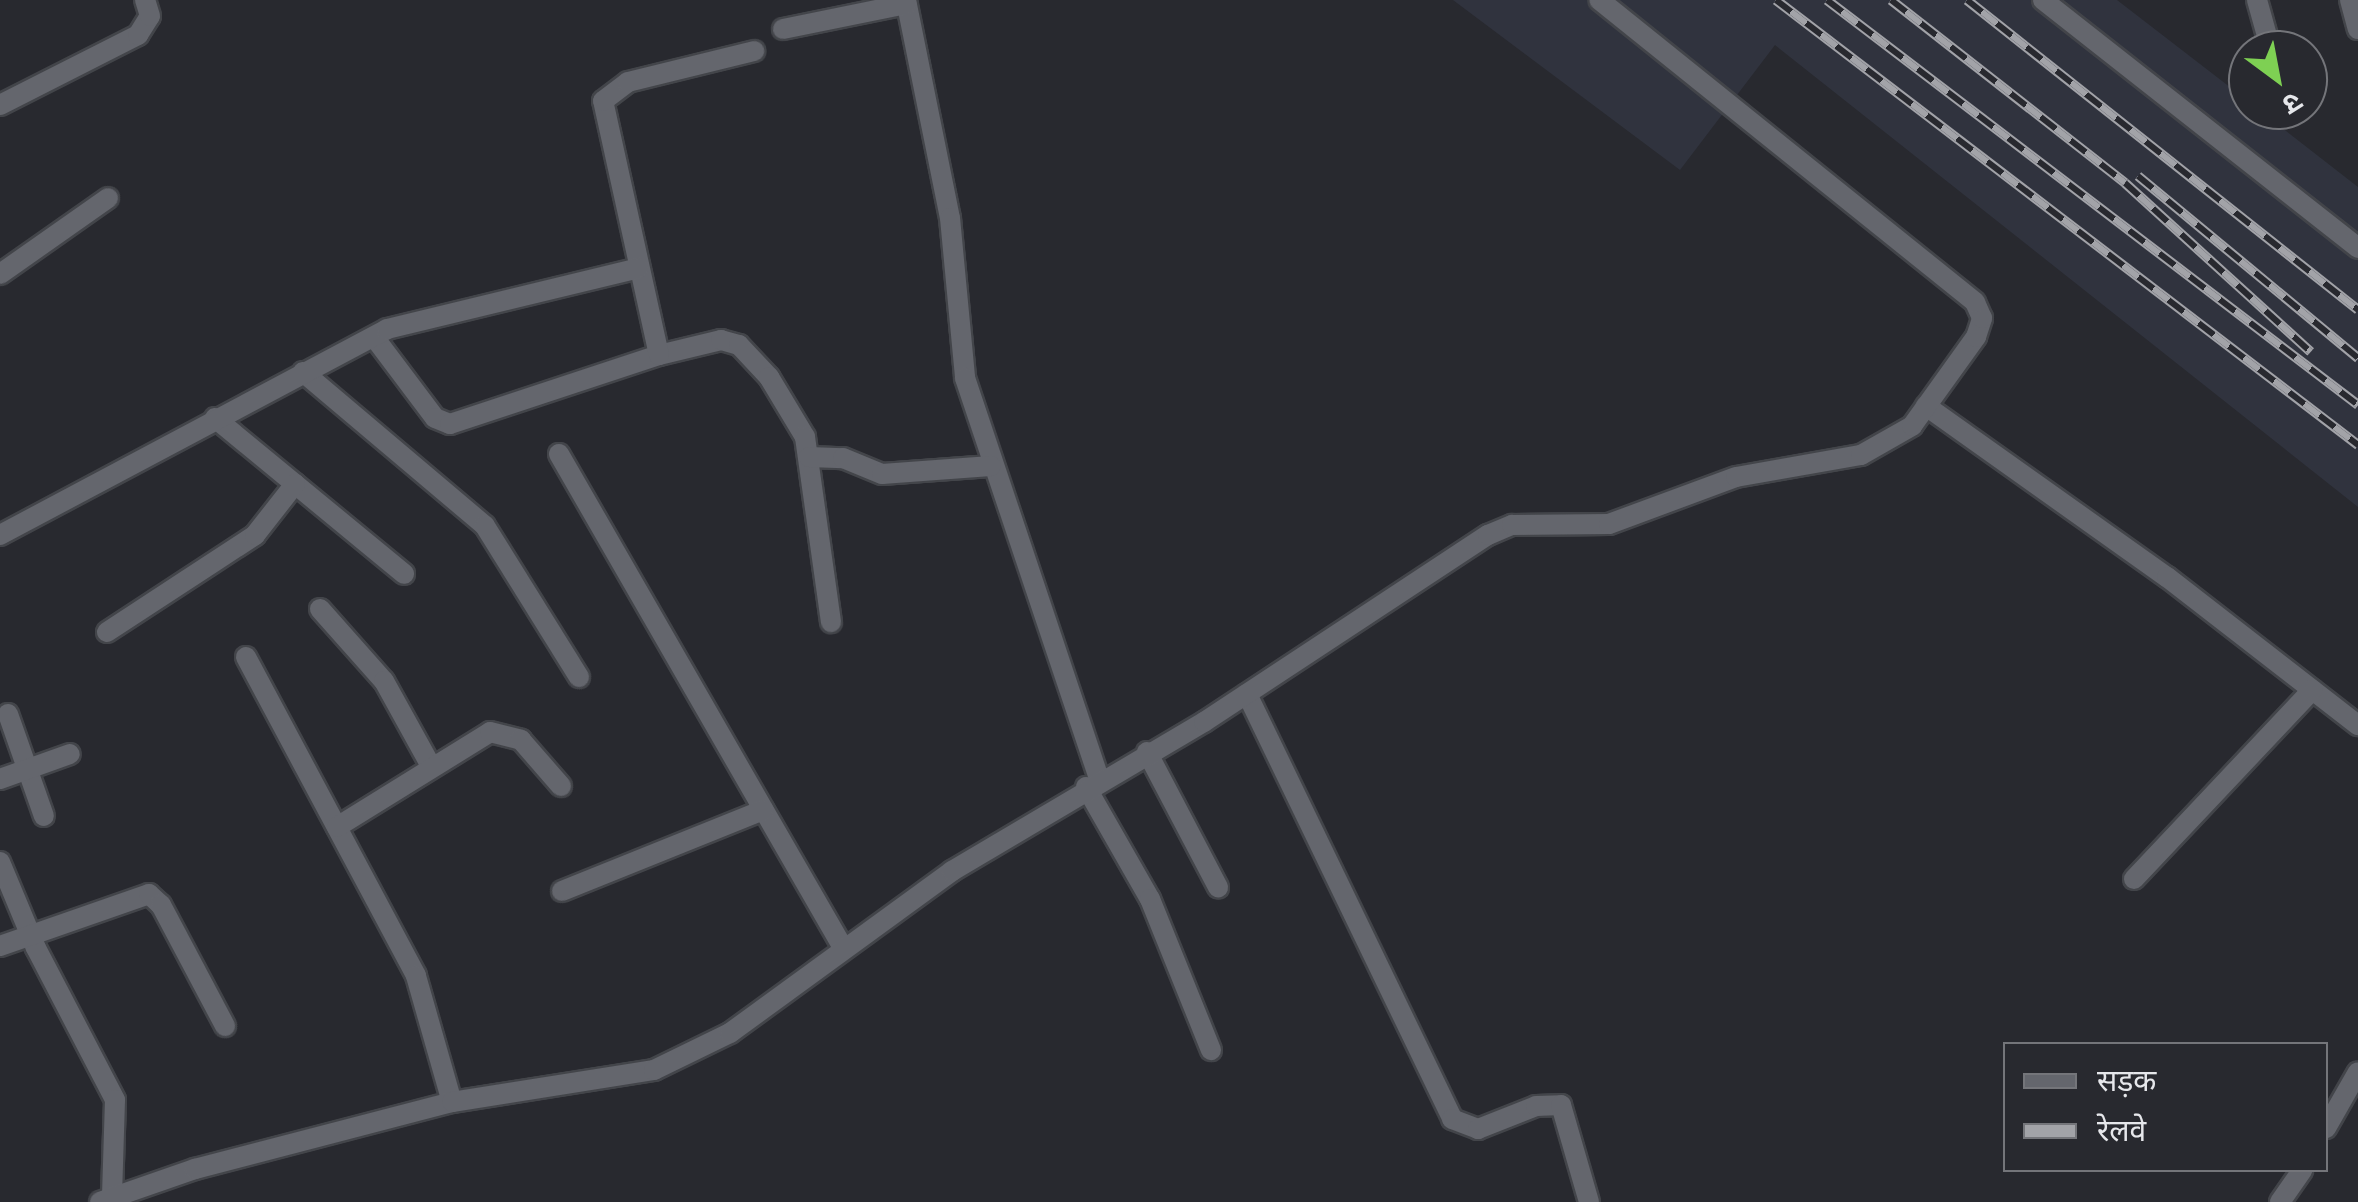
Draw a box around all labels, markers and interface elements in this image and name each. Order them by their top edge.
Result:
north arrow [2228,30,2328,130]
text: उ [2276,84,2310,124]
legend [2003,1042,2328,1172]
text: सड़क [2097,1060,2156,1099]
text: रेलवे [2097,1110,2146,1149]

